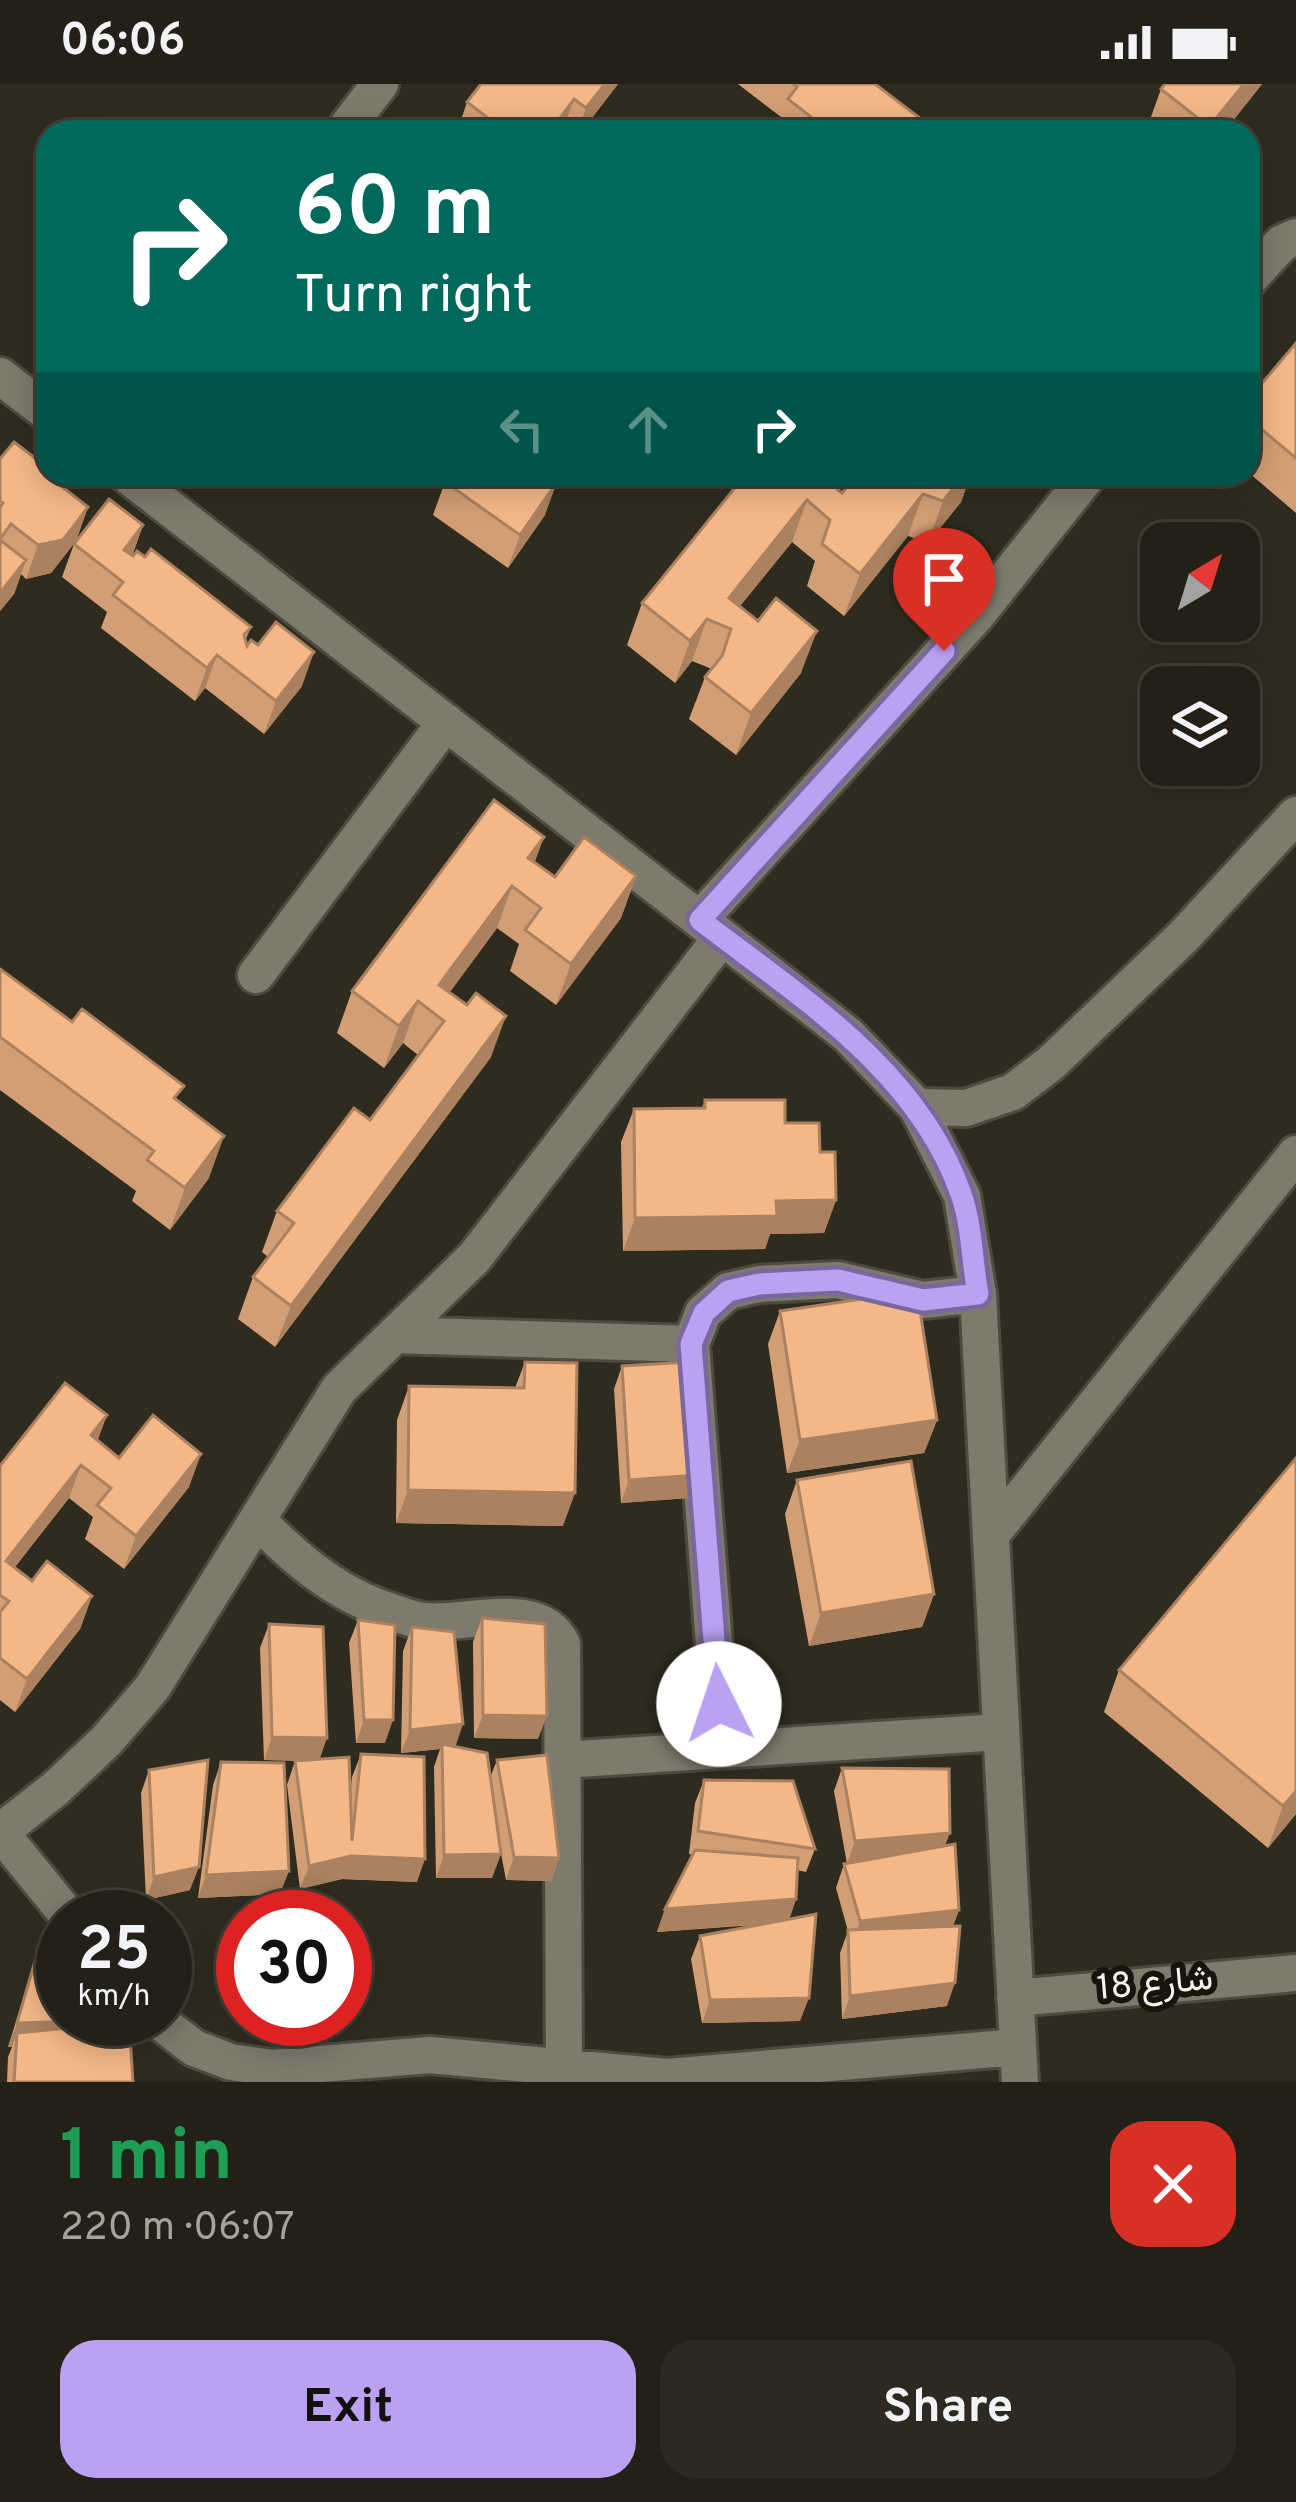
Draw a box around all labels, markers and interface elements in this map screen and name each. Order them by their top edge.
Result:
text: 06:06 [60,14,185,71]
text: 60 m [294,159,495,265]
icon: right [96,168,252,324]
text: Turn right [294,263,533,332]
icon: left [489,396,555,462]
icon: ahead [615,396,681,462]
icon: right [741,396,807,462]
north arrow [1140,522,1260,642]
map controls [1140,522,1260,786]
pin [893,528,995,651]
icon: arrive [911,546,977,612]
button: layers [1140,666,1260,786]
position arrow [656,1641,782,1767]
speed limit sign: 30 [216,1890,372,2046]
text: 25 [77,1915,151,1991]
street label: شارع 18 [1095,1957,1215,2013]
text: km/h [78,1979,150,2016]
text: 1 min [60,2114,233,2206]
button: close [1110,2121,1236,2247]
text: 220 m · 06:07 [60,2205,295,2254]
button: Exit [60,2340,636,2478]
button: Share [660,2340,1236,2478]

